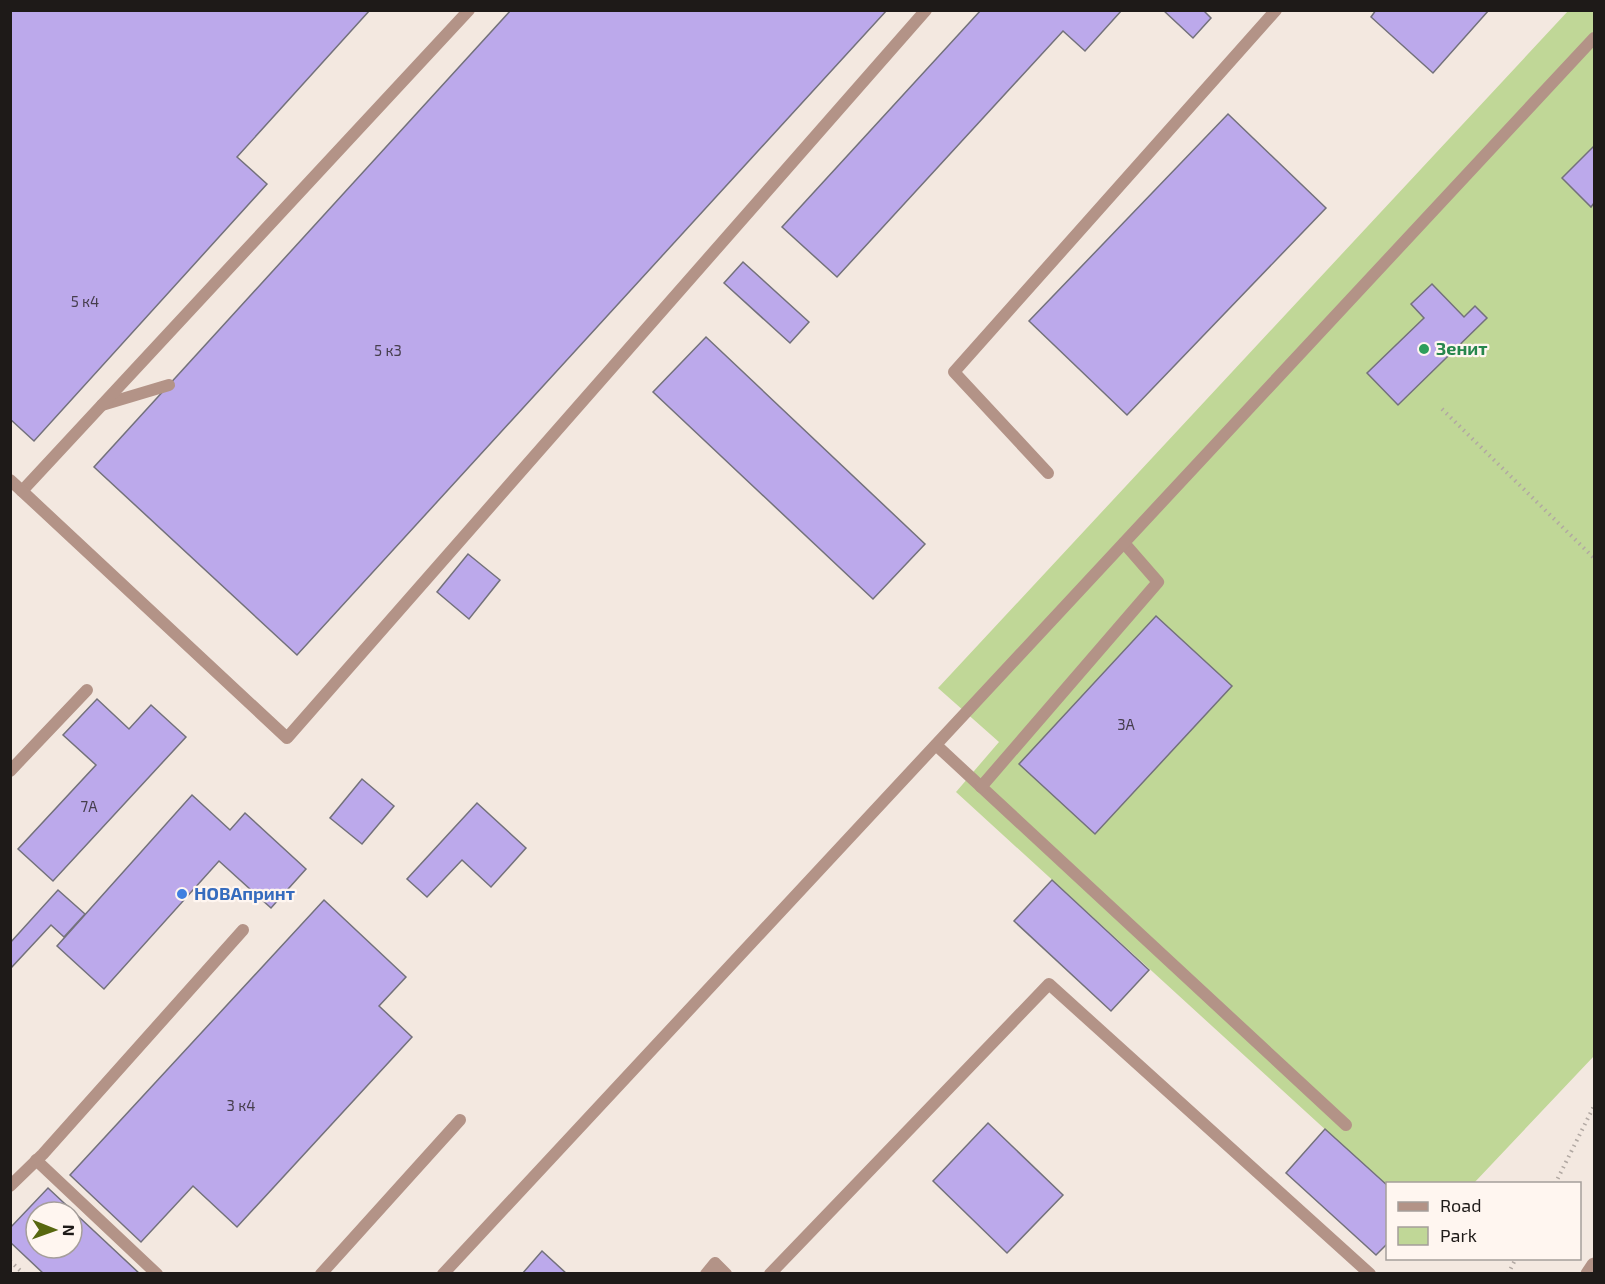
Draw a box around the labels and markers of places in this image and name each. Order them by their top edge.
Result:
place label: Зенит [1436,337,1488,359]
marker: Зенит [1417,342,1431,356]
place label: НОВАпринт [194,882,295,904]
marker: НОВАпринт [175,887,189,901]

